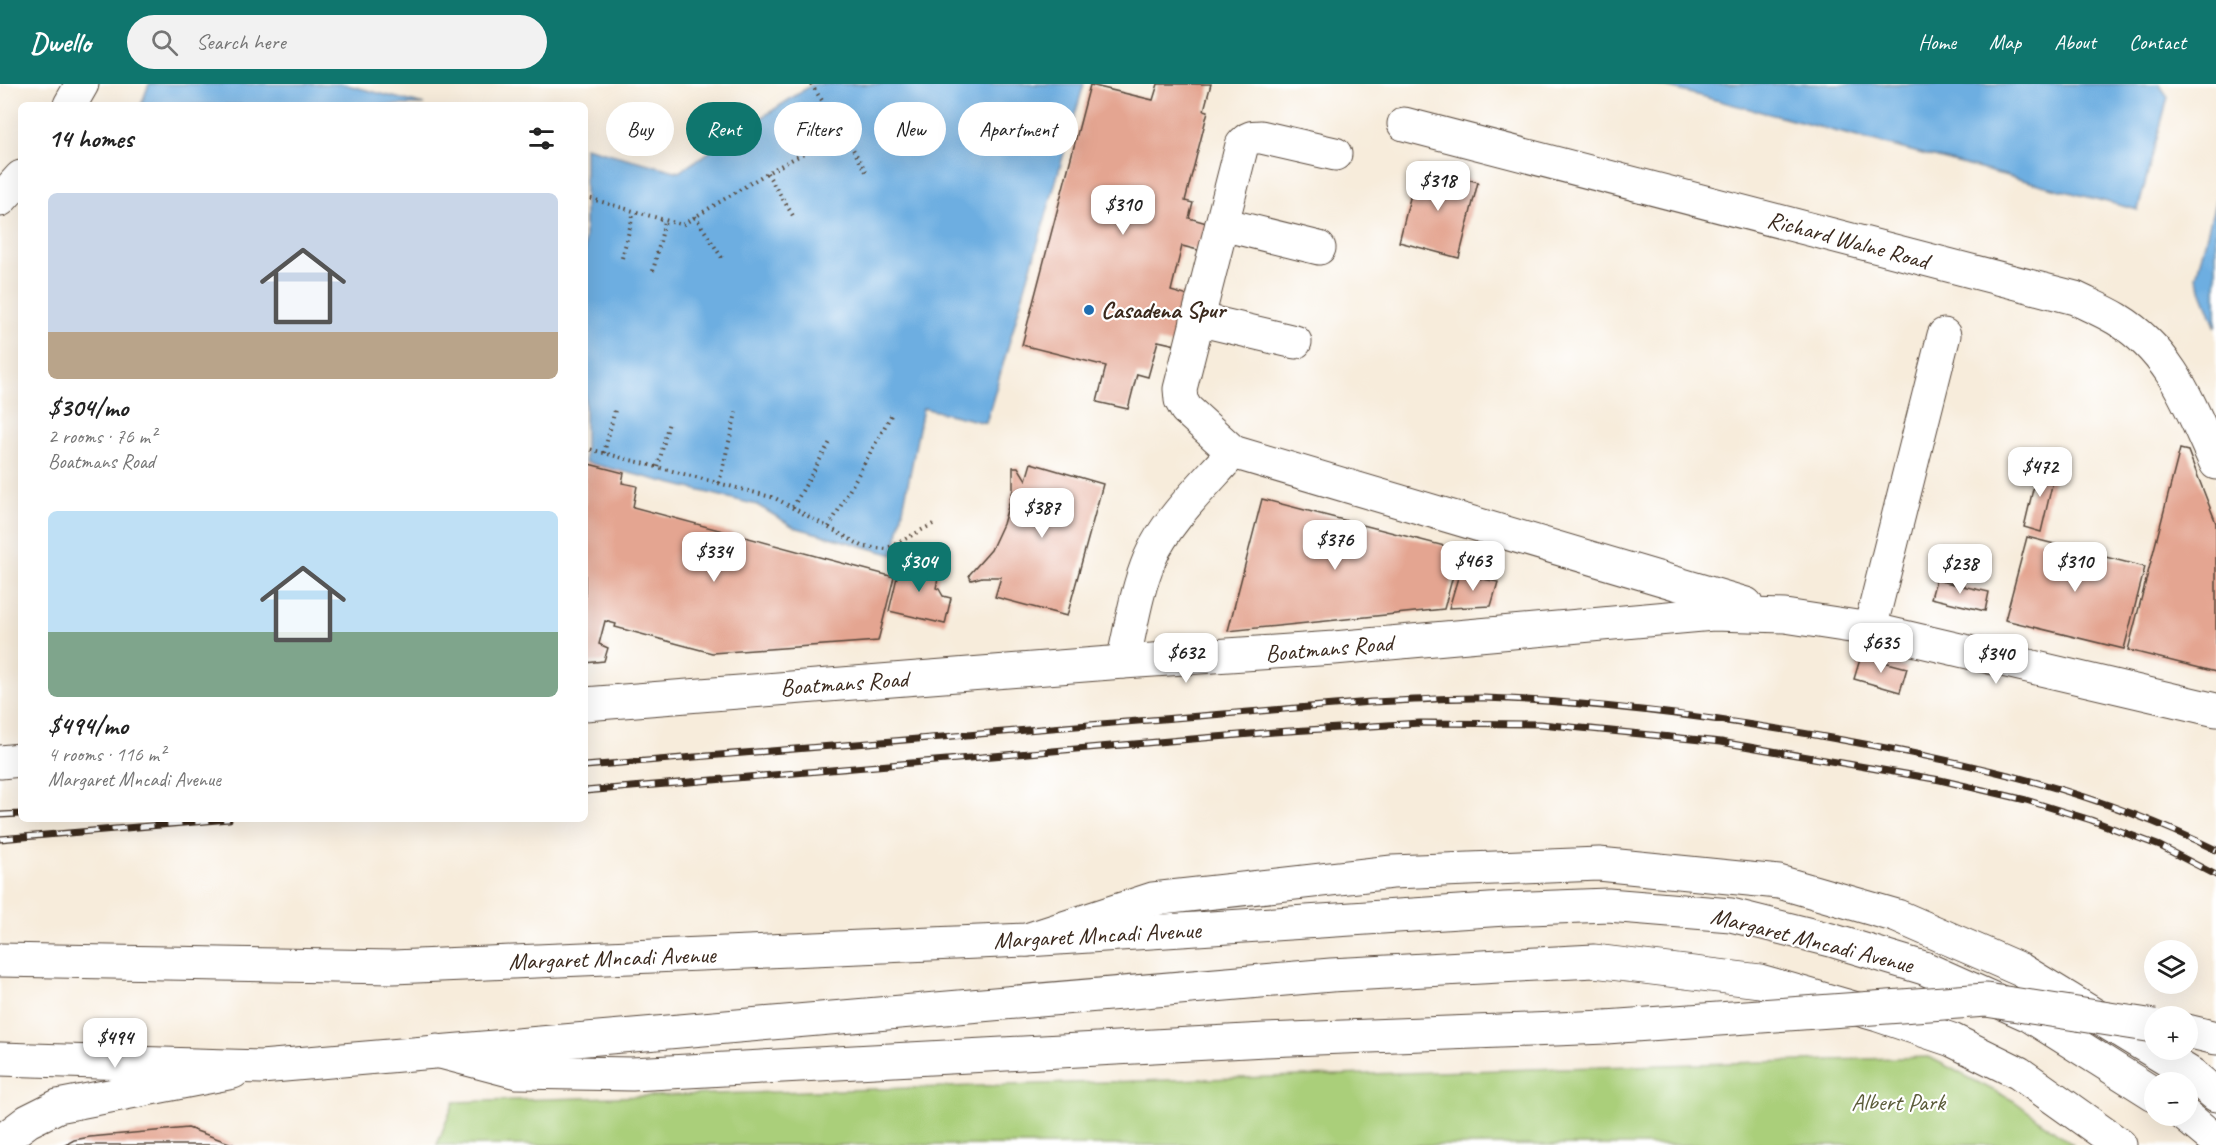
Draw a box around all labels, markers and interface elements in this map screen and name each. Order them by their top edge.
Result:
search box [127,15,547,69]
text: Dwello [30,25,91,60]
icon: search [148,26,181,59]
text: Search here [196,28,286,56]
text: Home [1918,29,1956,55]
text: Map [1989,29,2021,55]
text: About [2054,29,2096,55]
text: Contact [2129,29,2186,55]
chip: Buy [606,102,674,156]
chip: Rent [686,102,762,156]
chip: Filters [774,102,862,156]
chip: New [874,102,946,156]
chip: Apartment [958,102,1078,156]
text: 14 homes [48,122,133,155]
icon: filters [525,122,558,155]
pin: $318 [1402,161,1474,212]
text: $318 [1420,168,1456,193]
pin: $310 [1087,185,1159,236]
text: $310 [1105,192,1141,217]
street label: Richard Walne Road [1764,204,1935,277]
icon: home [249,232,357,340]
place label: Casadena Spur [1101,295,1227,325]
marker: Casadena Spur [1082,303,1096,317]
text: $304/mo [48,391,128,424]
text: 2 rooms · 76 m² [48,424,156,449]
pin: $472 [2004,447,2076,498]
text: Boatmans Road [48,449,155,474]
text: $472 [2022,454,2058,479]
pin: $387 [1006,488,1078,539]
text: $387 [1024,495,1060,520]
pin: $376 [1299,520,1371,571]
text: $376 [1317,527,1353,552]
pin: $334 [678,532,750,583]
text: $334 [696,539,732,564]
pin: $463 [1437,541,1509,592]
pin: $304 [883,542,955,593]
pin: $310 [2039,542,2111,593]
pin: $238 [1924,544,1996,595]
text: $463 [1455,548,1491,573]
text: $304 [901,549,937,574]
text: $310 [2057,549,2093,574]
icon: home [249,550,357,658]
text: $238 [1942,551,1978,576]
pin: $635 [1845,623,1917,674]
street label: Boatmans Road [1264,627,1398,669]
text: $635 [1863,630,1899,655]
pin: $632 [1150,633,1222,684]
pin: $340 [1960,634,2032,685]
text: $632 [1168,640,1204,665]
text: $340 [1978,641,2014,666]
street label: Boatmans Road [779,663,912,702]
text: $494/mo [48,709,128,742]
text: 4 rooms · 116 m² [48,742,165,767]
text: Margaret Mncadi Avenue [48,767,221,792]
street label: Margaret Mncadi Avenue [1708,900,1918,980]
street label: Margaret Mncadi Avenue [993,914,1203,955]
street label: Margaret Mncadi Avenue [508,939,718,977]
map controls [2144,940,2198,1126]
button: layers [2144,940,2198,994]
button: + [2144,1006,2198,1060]
pin: $494 [79,1018,151,1069]
text: $494 [97,1025,133,1050]
button: − [2144,1072,2198,1126]
park label: Albert Park [1851,1087,1947,1117]

